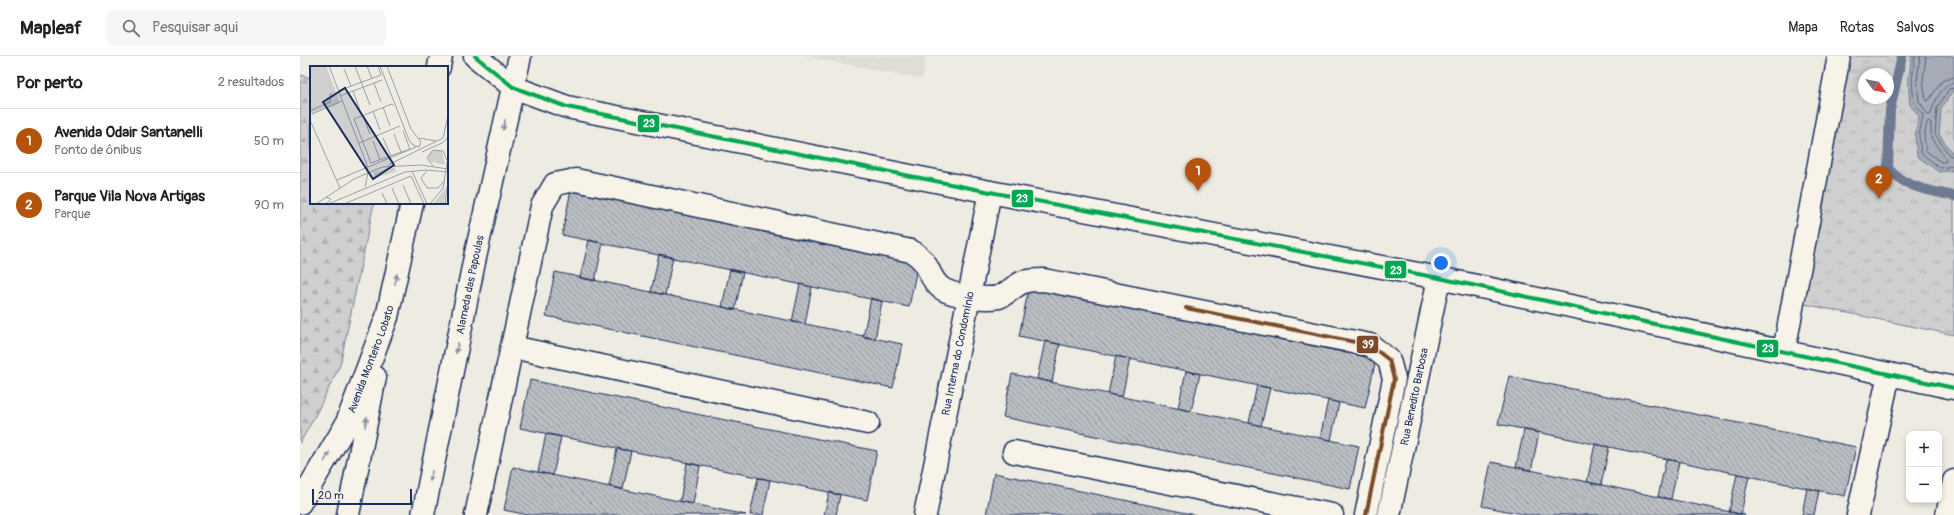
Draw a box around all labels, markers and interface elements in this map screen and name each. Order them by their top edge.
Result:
search box [106,10,386,46]
text: Mapleaf [20,16,82,40]
icon: search [120,17,142,39]
text: Pesquisar aqui [152,18,238,37]
text: Mapa [1788,19,1818,36]
text: Rotas [1840,19,1874,36]
text: Salvos [1896,19,1934,36]
inset map [310,66,448,204]
north arrow [1858,68,1894,104]
text: Por perto [16,72,83,93]
text: 2 resultados [218,74,284,90]
line badge: 23 [637,114,660,133]
text: 23 [643,117,655,130]
one-way arrow [501,119,507,131]
text: Avenida Odair Santanelli [54,123,202,142]
text: 1 [26,133,32,149]
text: 50 m [254,133,284,149]
text: Ponto de ônibus [54,142,142,158]
pin: 1 [1185,158,1211,191]
pin: 2 [1866,166,1892,199]
text: Parque Vila Nova Artigas [54,187,205,206]
line badge: 23 [1011,189,1034,208]
text: 23 [1016,192,1028,205]
text: 2 [25,197,33,213]
text: 90 m [254,197,284,213]
text: Parque [54,206,90,222]
street label: Alameda das Papoulas [453,234,486,335]
your location [1431,253,1451,273]
line badge: 23 [1384,260,1407,279]
text: 23 [1390,264,1402,277]
one-way arrow [393,273,399,285]
street label: Rua Interna do Condomínio [939,290,976,416]
street label: Avenida Monteiro Lobato [345,304,396,415]
line badge: 39 [1356,335,1379,354]
text: 39 [1362,338,1374,351]
line badge: 23 [1756,339,1779,358]
one-way arrow [453,342,459,354]
text: 23 [1762,342,1774,355]
street label: Rua Benedito Barbosa [1397,347,1431,447]
one-way arrow [364,416,370,428]
map controls [1906,431,1942,503]
button: + [1906,431,1942,467]
one-way arrow [324,451,330,463]
button: − [1906,467,1942,503]
one-way arrow [428,469,434,482]
scale bar [312,487,412,506]
text: 20 m [318,489,344,502]

